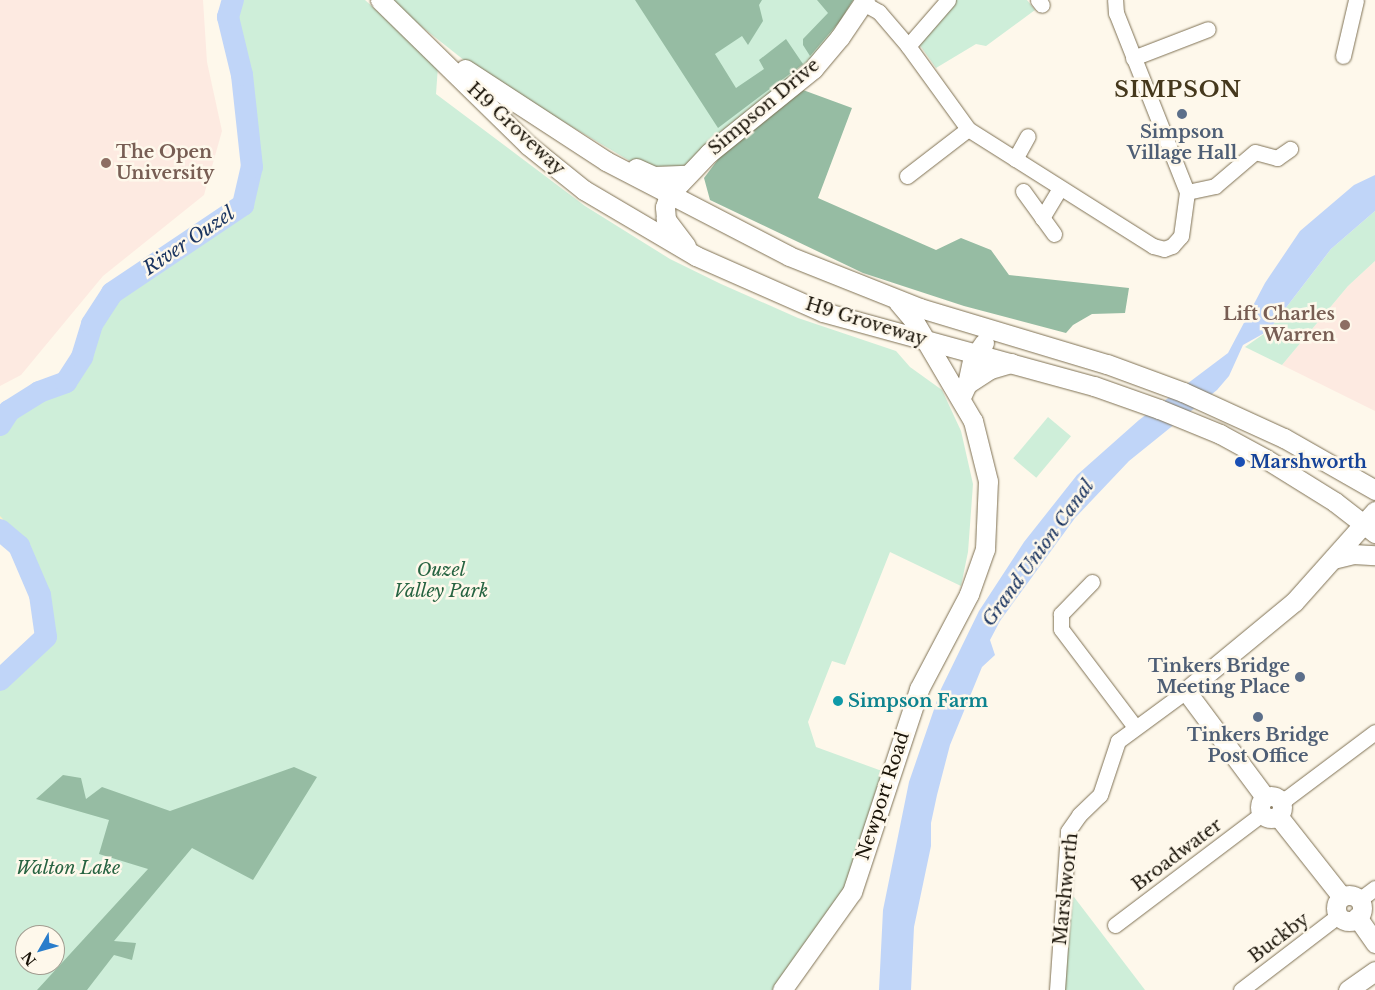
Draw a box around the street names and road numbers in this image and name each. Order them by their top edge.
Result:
street label: Simpson Drive [704,54,824,160]
street label: H9 Groveway [463,78,569,180]
street label: H9 Groveway [803,293,929,351]
street label: Newport Road [852,729,914,863]
street label: Broadwater [1128,814,1226,896]
street label: Marshworth [1049,832,1083,946]
street label: Buckby [1245,908,1313,968]

